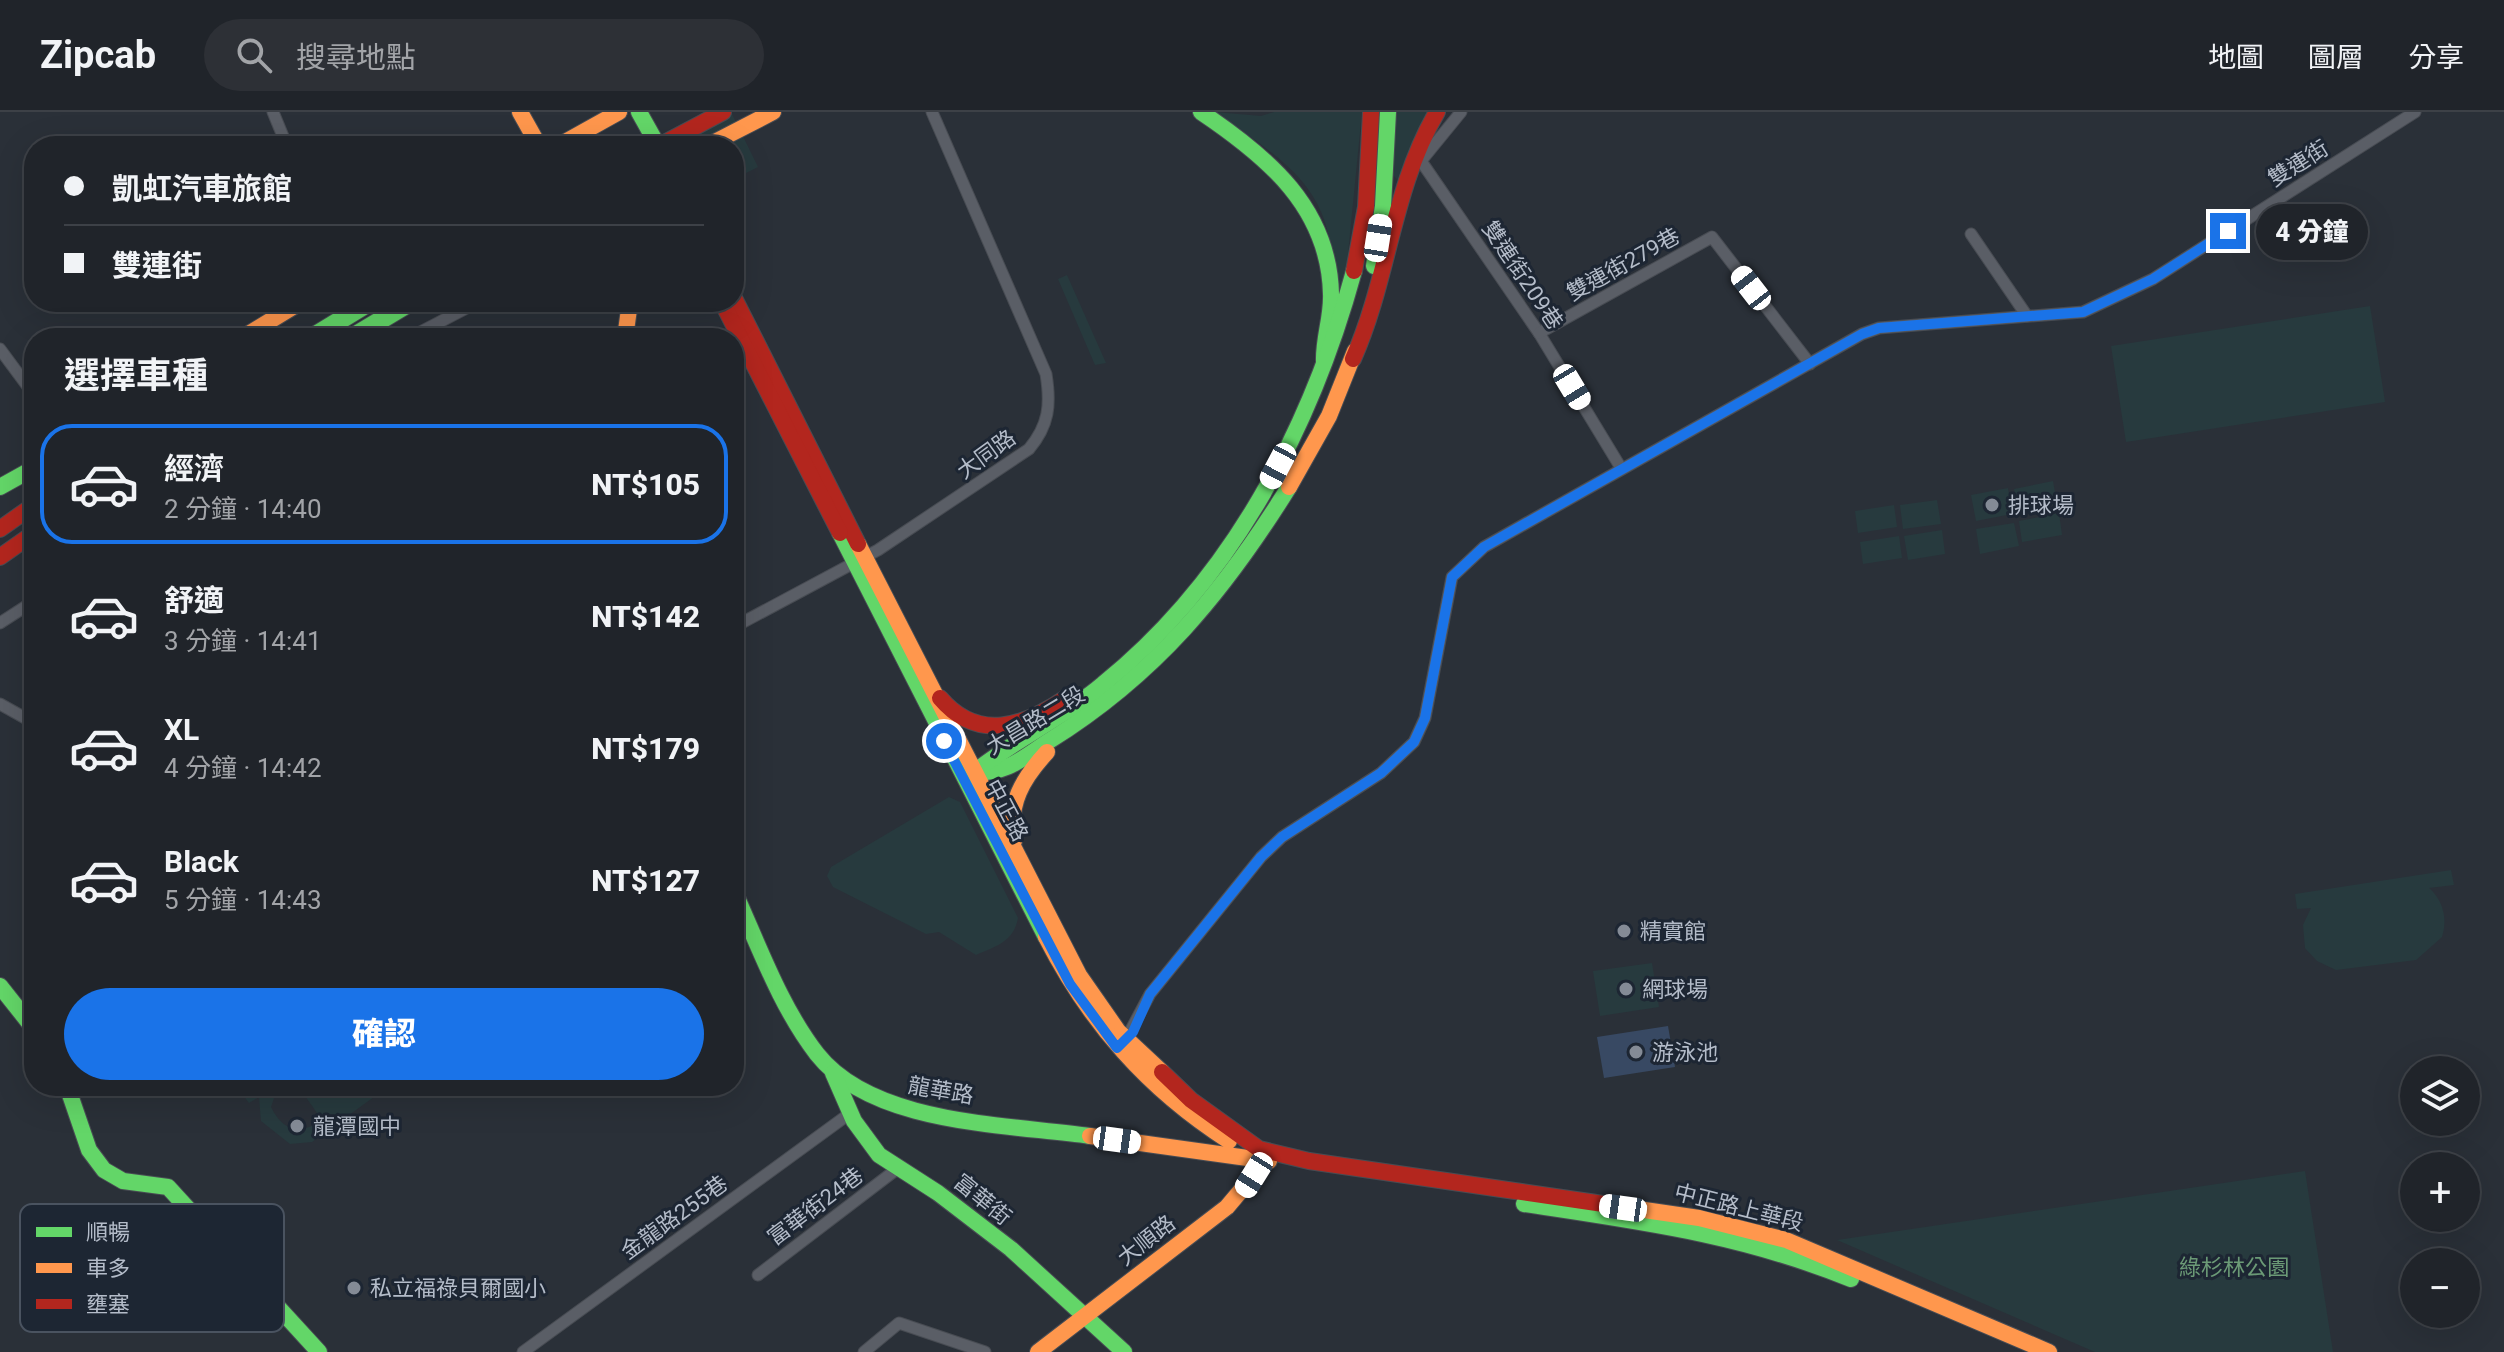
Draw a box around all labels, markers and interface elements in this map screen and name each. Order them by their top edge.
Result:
search box [204,19,764,91]
text: Zipcab [40,33,156,77]
icon: search [232,33,276,77]
text: 搜尋地點 [296,40,416,75]
text: 地圖 [2208,41,2264,74]
text: 圖層 [2308,41,2364,74]
text: 分享 [2408,41,2464,74]
street label: 雙連街 [2264,135,2333,192]
text: 凱虹汽車旅館 [112,171,292,206]
callout: 4 分鐘 [2256,203,2368,259]
car [1362,212,1394,264]
route end [2210,213,2246,249]
street label: 雙連街209巷 [1477,216,1568,334]
text: 4 分鐘 [2275,217,2349,247]
street label: 雙連街279巷 [1562,223,1684,306]
text: 雙連街 [112,248,202,283]
car [1727,262,1775,314]
text: 選擇車種 [64,355,208,397]
car [1549,360,1595,414]
street label: 大同路 [952,425,1020,484]
car [1256,439,1300,493]
icon: car [68,448,140,520]
text: 經濟 [164,451,224,486]
text: NT$105 [591,467,700,502]
place label: 排球場 [2008,493,2074,518]
text: 2 分鐘 · 14:40 [164,494,322,524]
marker: 排球場 [1983,496,2001,514]
icon: car [68,580,140,652]
text: 舒適 [164,583,224,618]
text: NT$142 [591,599,700,634]
text: 3 分鐘 · 14:41 [164,626,322,656]
street label: 大昌路二段 [982,681,1089,759]
icon: car [68,712,140,784]
text: XL [164,712,199,747]
route start [926,723,962,759]
text: NT$179 [591,731,700,766]
text: 4 分鐘 · 14:42 [164,753,322,783]
street label: 中正路 [980,775,1033,845]
icon: car [68,844,140,916]
text: Black [164,844,239,879]
text: NT$127 [591,863,700,898]
text: 5 分鐘 · 14:43 [164,885,322,915]
place label: 精實館 [1640,919,1706,944]
marker: 精實館 [1615,922,1633,940]
place label: 網球場 [1642,977,1708,1002]
marker: 網球場 [1617,980,1635,998]
button: 確認 [64,988,704,1080]
place label: 游泳池 [1652,1040,1718,1065]
marker: 游泳池 [1627,1043,1645,1061]
map controls [2400,1056,2480,1328]
button: layers [2400,1056,2480,1136]
street label: 龍華路 [906,1072,976,1109]
place label: 龍潭國中 [313,1114,401,1139]
marker: 龍潭國中 [288,1117,306,1135]
car [1092,1125,1142,1155]
car [1231,1148,1277,1202]
button: + [2400,1152,2480,1232]
street label: 富華街24巷 [763,1162,868,1250]
street label: 富華街 [949,1169,1016,1230]
street label: 金龍路255巷 [616,1171,732,1264]
street label: 中正路上華段 [1672,1179,1806,1236]
car [1598,1193,1648,1223]
legend [20,1204,284,1332]
street label: 大順路 [1113,1210,1180,1271]
text: 順暢 [86,1220,130,1245]
button: − [2400,1248,2480,1328]
park label: 綠杉林公園 [2179,1255,2289,1280]
text: 車多 [86,1256,130,1281]
place label: 私立福祿貝爾國小 [370,1276,546,1301]
marker: 私立福祿貝爾國小 [345,1279,363,1297]
text: 壅塞 [86,1292,130,1317]

